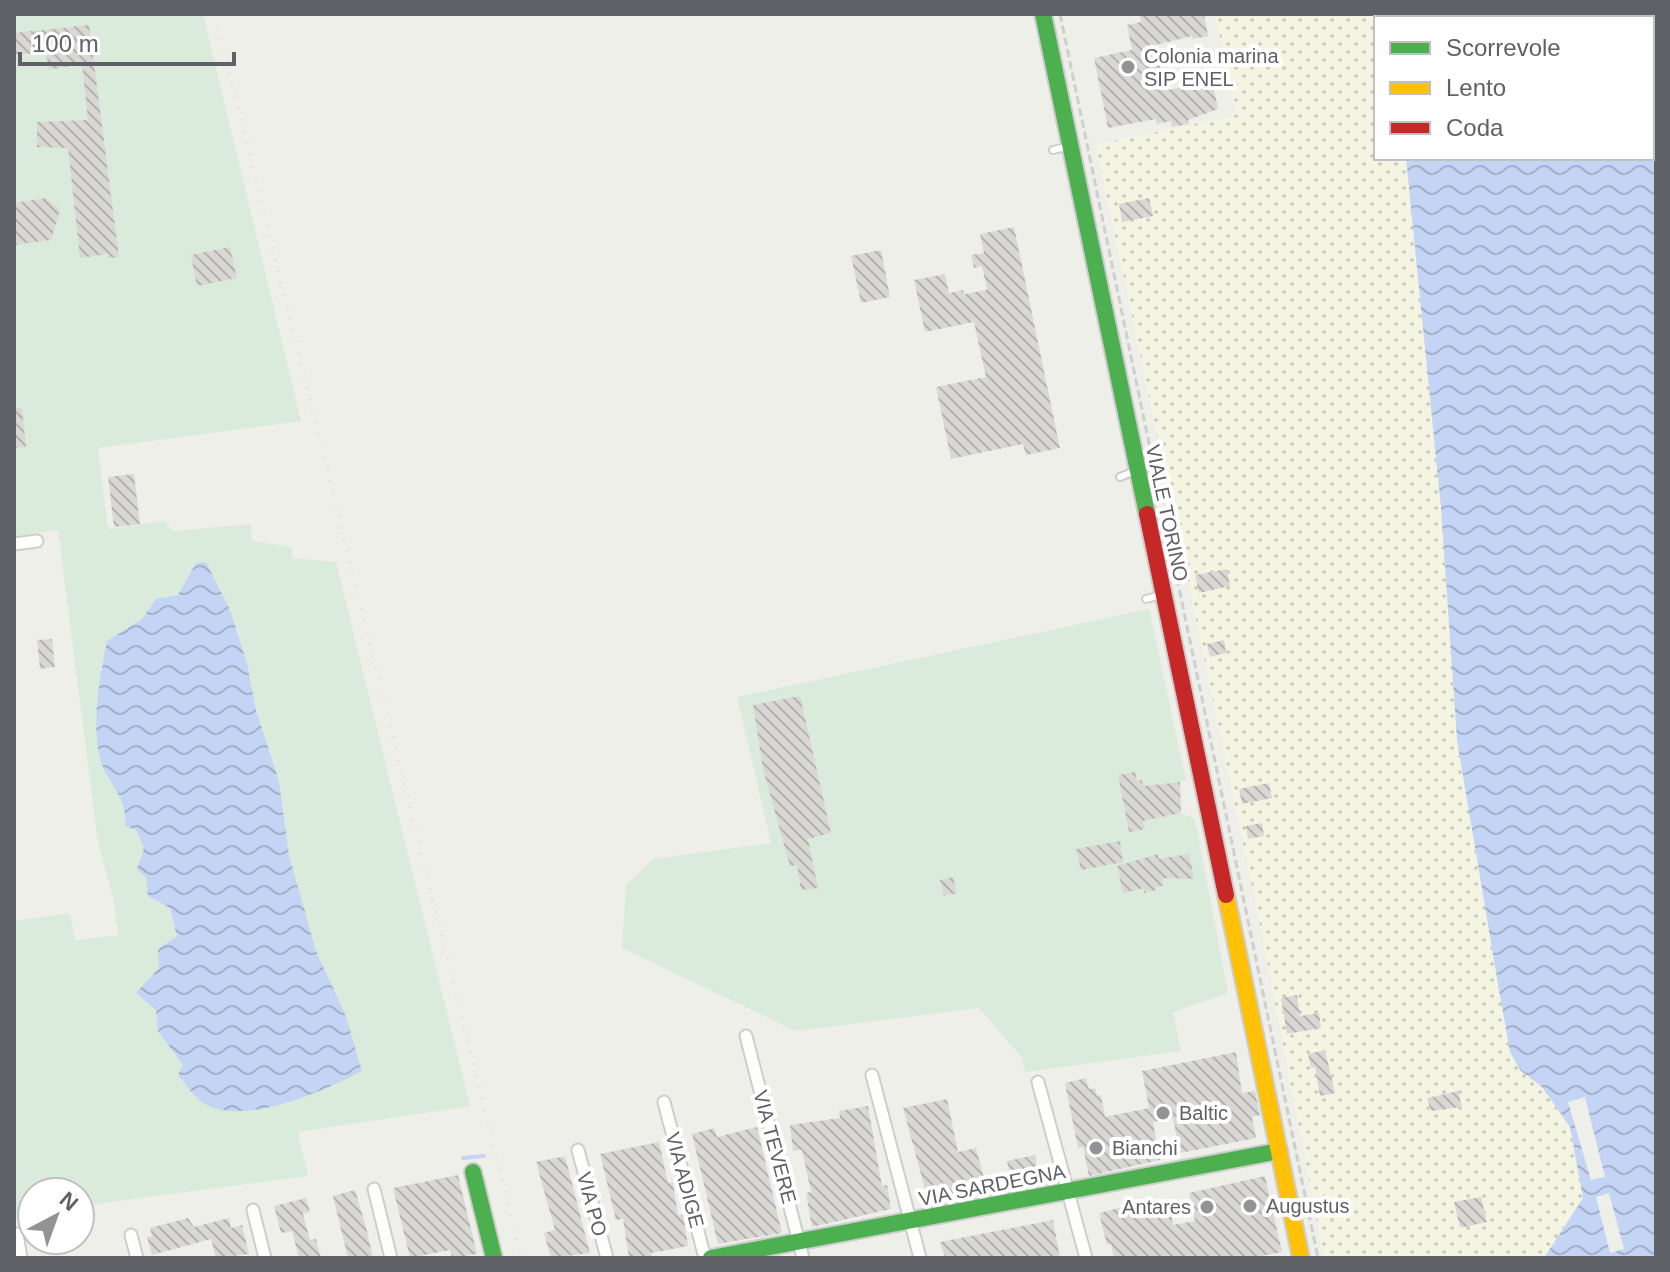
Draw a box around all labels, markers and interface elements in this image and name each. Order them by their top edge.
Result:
scale bar [20,16,234,66]
legend [1374,16,1654,160]
text: 100 m [32,30,99,57]
text: Scorrevole [1446,34,1561,61]
place label: Colonia marina SIP ENEL [1144,45,1279,90]
marker: Colonia marina SIP ENEL [1119,58,1137,76]
text: Lento [1446,74,1506,101]
text: Coda [1446,114,1504,141]
street label: VIALE TORINO [1142,443,1192,583]
street label: VIA TEVERE [749,1088,801,1206]
place label: Baltic [1179,1102,1228,1124]
marker: Baltic [1154,1104,1172,1122]
street label: VIA ADIGE [662,1130,708,1230]
place label: Bianchi [1112,1137,1178,1159]
marker: Bianchi [1087,1139,1105,1157]
street label: VIA SARDEGNA [917,1160,1068,1210]
street label: VIA PO [573,1169,611,1239]
north arrow [16,1176,96,1256]
text: N [55,1187,83,1216]
place label: Augustus [1266,1195,1349,1217]
place label: Antares [1122,1196,1191,1218]
marker: Augustus [1241,1197,1259,1215]
marker: Antares [1198,1198,1216,1216]

